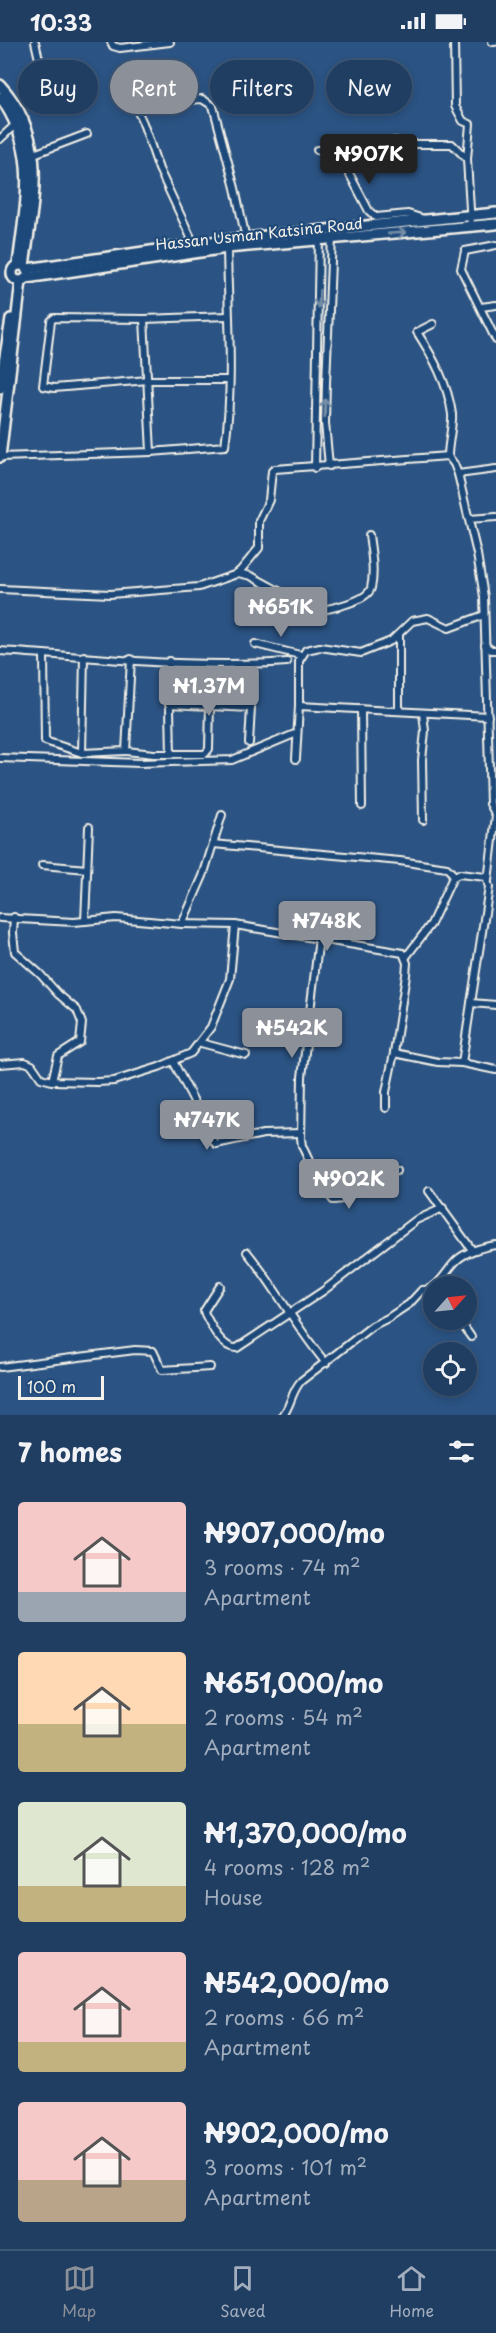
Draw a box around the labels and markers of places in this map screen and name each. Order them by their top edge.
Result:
pin: ₦907K [327,134,411,185]
pin: ₦651K [239,587,323,638]
pin: ₦1.37M [160,666,258,717]
pin: ₦748K [285,901,369,952]
pin: ₦542K [250,1008,334,1059]
pin: ₦747K [165,1100,249,1151]
pin: ₦902K [307,1159,391,1210]

